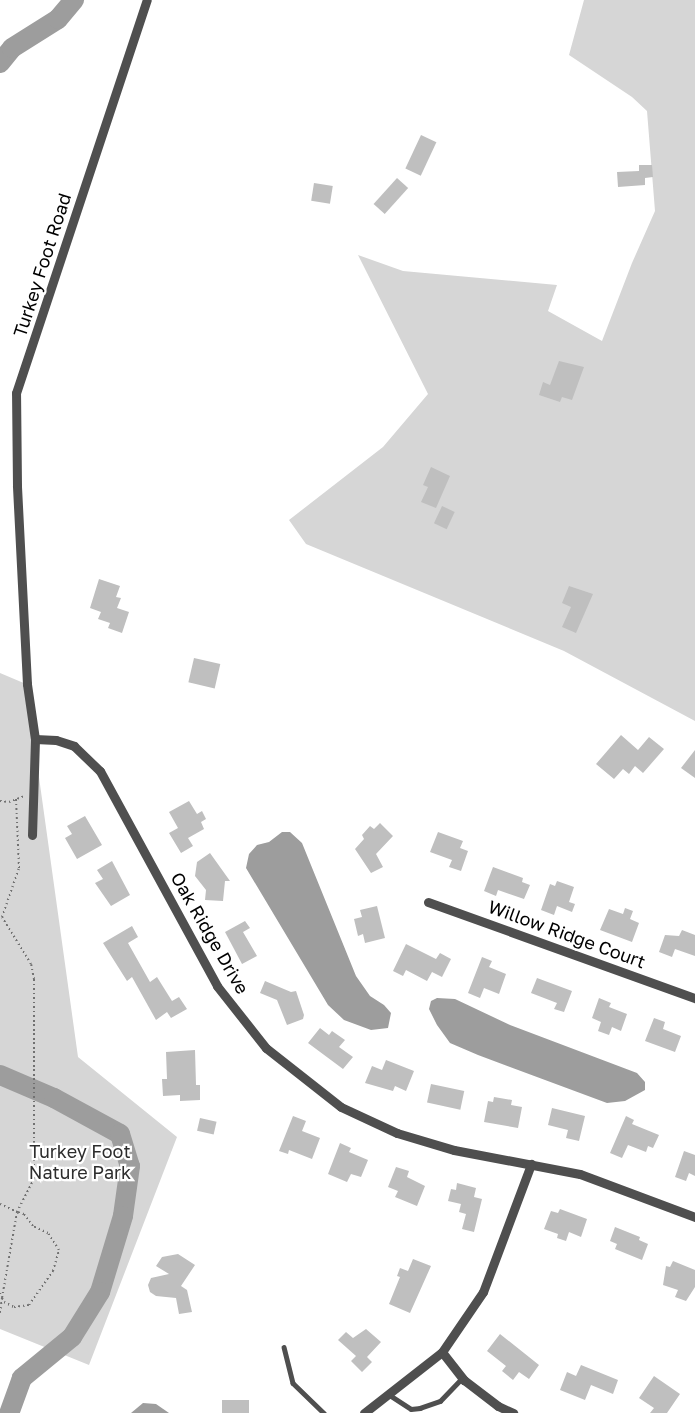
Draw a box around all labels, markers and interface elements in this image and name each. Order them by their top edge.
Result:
street label: Turkey Foot Road [9,190,75,340]
street label: Oak Ridge Drive [166,868,254,998]
street label: Willow Ridge Court [485,895,649,973]
park label: Turkey Foot Nature Park [29,1141,131,1184]

